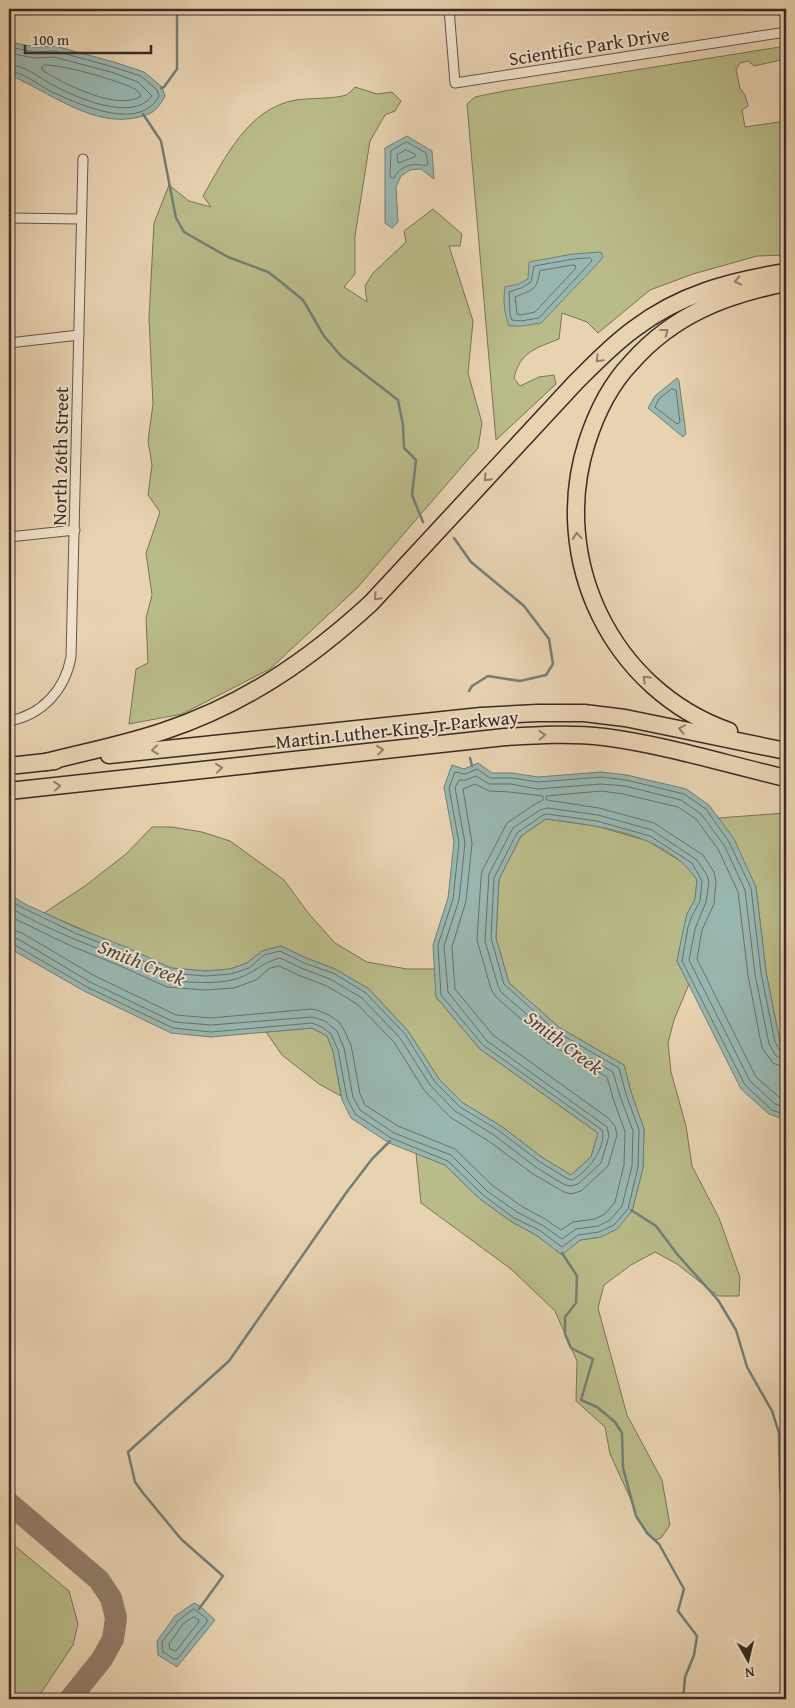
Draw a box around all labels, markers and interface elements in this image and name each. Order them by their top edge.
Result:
street label: Scientific Park Drive [507,19,671,73]
scale bar [25,22,151,54]
text: 100 m [32,29,70,50]
one-way arrow [734,275,743,286]
one-way arrow [659,329,669,338]
one-way arrow [595,353,604,362]
street label: North 26th Street [45,386,75,526]
one-way arrow [484,472,493,481]
one-way arrow [571,532,582,540]
one-way arrow [374,591,383,600]
one-way arrow [643,676,652,685]
street label: Martin Luther King Jr Parkway [274,702,520,756]
one-way arrow [677,724,686,735]
one-way arrow [538,729,546,740]
one-way arrow [151,745,159,756]
one-way arrow [377,745,385,756]
one-way arrow [215,763,223,774]
one-way arrow [54,781,62,792]
water label: Smith Creek [94,931,191,993]
water label: Smith Creek [519,1003,610,1082]
north arrow [722,1636,772,1686]
text: N [743,1662,756,1684]

